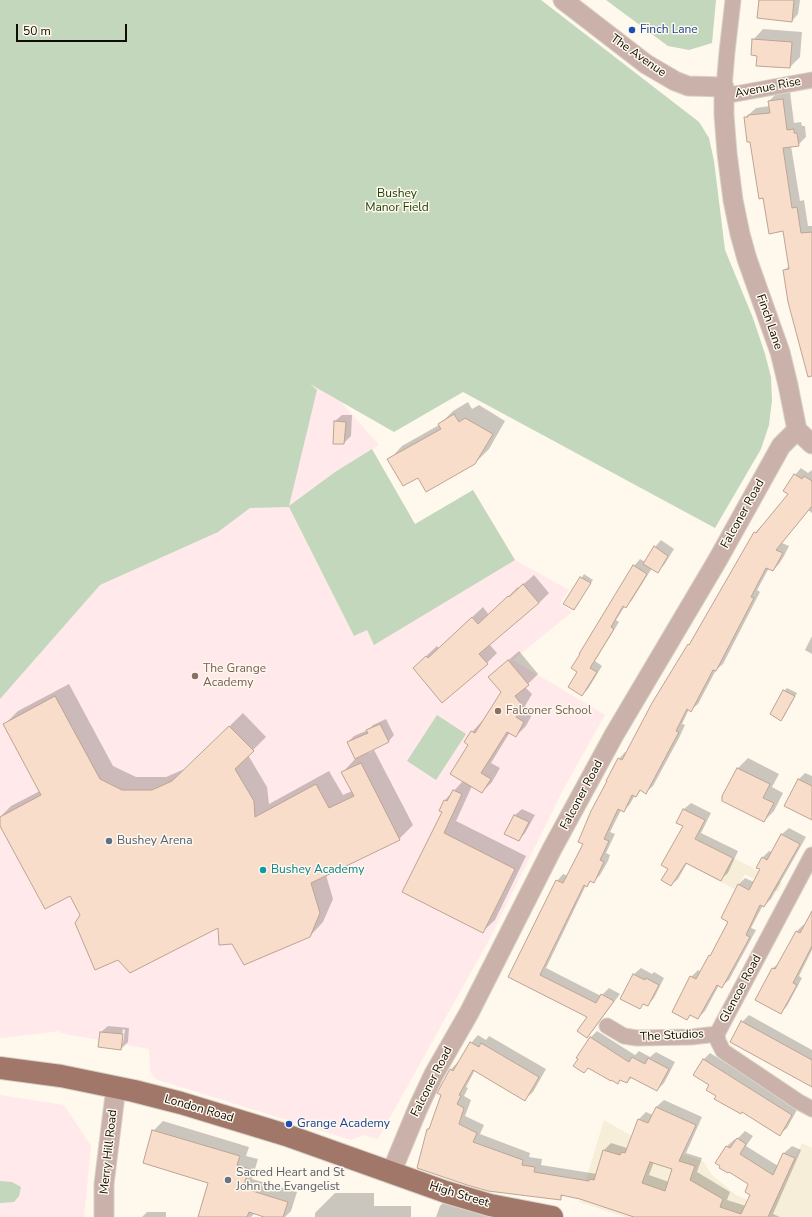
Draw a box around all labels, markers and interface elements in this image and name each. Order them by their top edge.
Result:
scale bar [18,16,129,42]
text: 50 m [23,23,51,39]
place label: Finch Lane [640,23,698,37]
marker: Finch Lane [627,25,637,35]
street label: The Avenue [608,32,668,80]
street label: Avenue Rise [734,75,802,101]
park label: Bushey Manor Field [365,187,429,215]
street label: Finch Lane [753,292,785,352]
street label: Falconer Road [718,477,768,551]
place label: The Grange Academy [203,662,266,690]
marker: The Grange Academy [190,671,200,681]
place label: Falconer School [506,704,592,718]
marker: Falconer School [493,706,503,716]
street label: Falconer Road [558,758,606,832]
place label: Bushey Arena [117,834,193,848]
marker: Bushey Arena [104,836,114,846]
place label: Bushey Academy [271,863,364,877]
marker: Bushey Academy [258,865,268,875]
street label: Glencoe Road [717,953,765,1025]
street label: The Studios [640,1027,704,1045]
street label: Falconer Road [408,1045,456,1119]
street label: London Road [163,1092,235,1126]
street label: Merry Hill Road [97,1109,121,1195]
place label: Grange Academy [297,1117,390,1131]
marker: Grange Academy [284,1119,294,1129]
place label: Sacred Heart and St John the Evangelist [236,1166,345,1194]
marker: Sacred Heart and St John the Evangelist [223,1175,233,1185]
street label: High Street [427,1179,491,1211]

